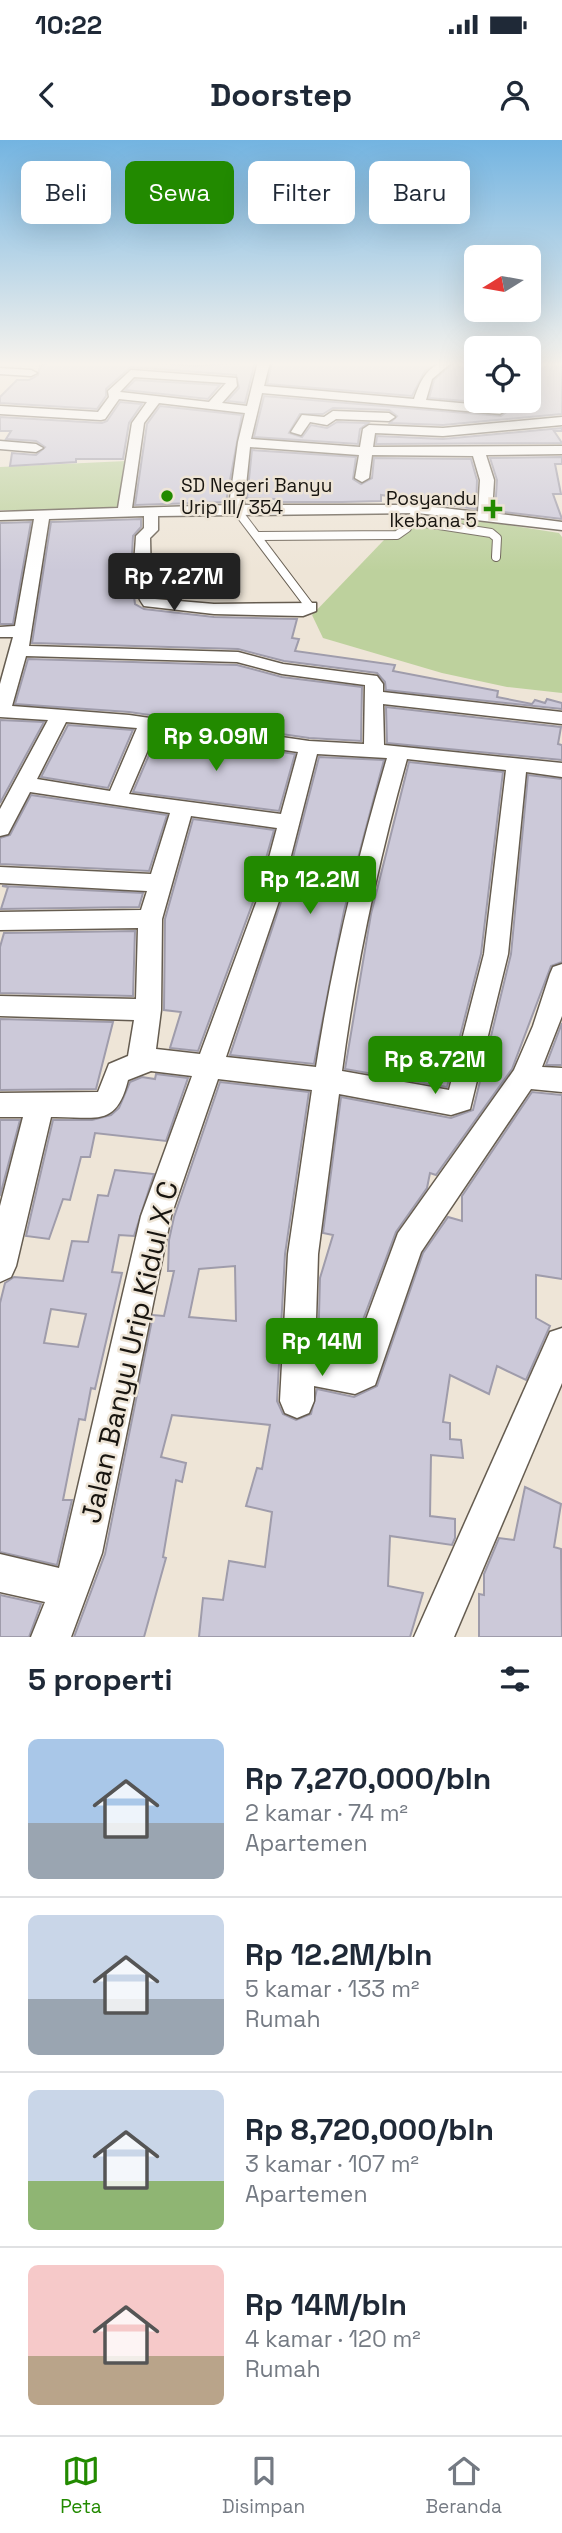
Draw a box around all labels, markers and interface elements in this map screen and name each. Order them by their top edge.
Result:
text: 10:22 [35,8,102,42]
text: Doorstep [210,75,352,115]
icon: back [28,76,66,114]
icon: person [496,76,534,114]
chip: Beli [21,161,111,224]
chip: Sewa [125,161,234,224]
chip: Filter [248,161,355,224]
chip: Baru [369,161,470,224]
north arrow [464,245,541,322]
map controls [464,245,541,413]
button: locate [464,336,541,413]
place label: SD Negeri Banyu Urip III/ 354 [181,473,332,520]
place label: Posyandu Ikebana 5 [386,486,477,533]
marker: SD Negeri Banyu Urip III/ 354 [159,488,175,504]
marker: Posyandu Ikebana 5 [483,499,503,519]
pin: Rp 7.27M [102,554,246,613]
text: Rp 7.27M [124,561,224,591]
pin: Rp 9.09M [144,714,288,773]
text: Rp 9.09M [163,721,269,751]
pin: Rp 12.2M [238,856,382,916]
text: Rp 12.2M [260,864,360,894]
pin: Rp 8.72M [363,1037,507,1096]
text: Rp 8.72M [384,1044,486,1074]
street label: Jalan Banyu Urip Kidul X C [72,1178,186,1526]
pin: Rp 14M [265,1318,379,1378]
text: Rp 14M [282,1326,362,1356]
text: 5 properti [28,1660,172,1699]
icon: filters [496,1660,534,1698]
text: Rp 7,270,000/bln [245,1759,491,1798]
icon: home [84,1767,168,1851]
text: 2 kamar · 74 m² [245,1798,408,1828]
text: Apartemen [245,1828,367,1858]
text: Rp 12.2M/bln [245,1935,433,1974]
icon: home [84,1943,168,2027]
text: 5 kamar · 133 m² [245,1974,419,2004]
text: Rumah [245,2004,321,2034]
text: Rp 8,720,000/bln [245,2110,494,2149]
icon: home [84,2118,168,2202]
text: 3 kamar · 107 m² [245,2149,419,2179]
text: Apartemen [245,2179,367,2209]
text: Rp 14M/bln [245,2285,407,2324]
icon: home [84,2293,168,2377]
text: 4 kamar · 120 m² [245,2324,421,2354]
text: Rumah [245,2354,321,2384]
tab: Peta [60,2452,102,2519]
tab: Disimpan [222,2452,305,2519]
tab: Beranda [425,2452,502,2519]

